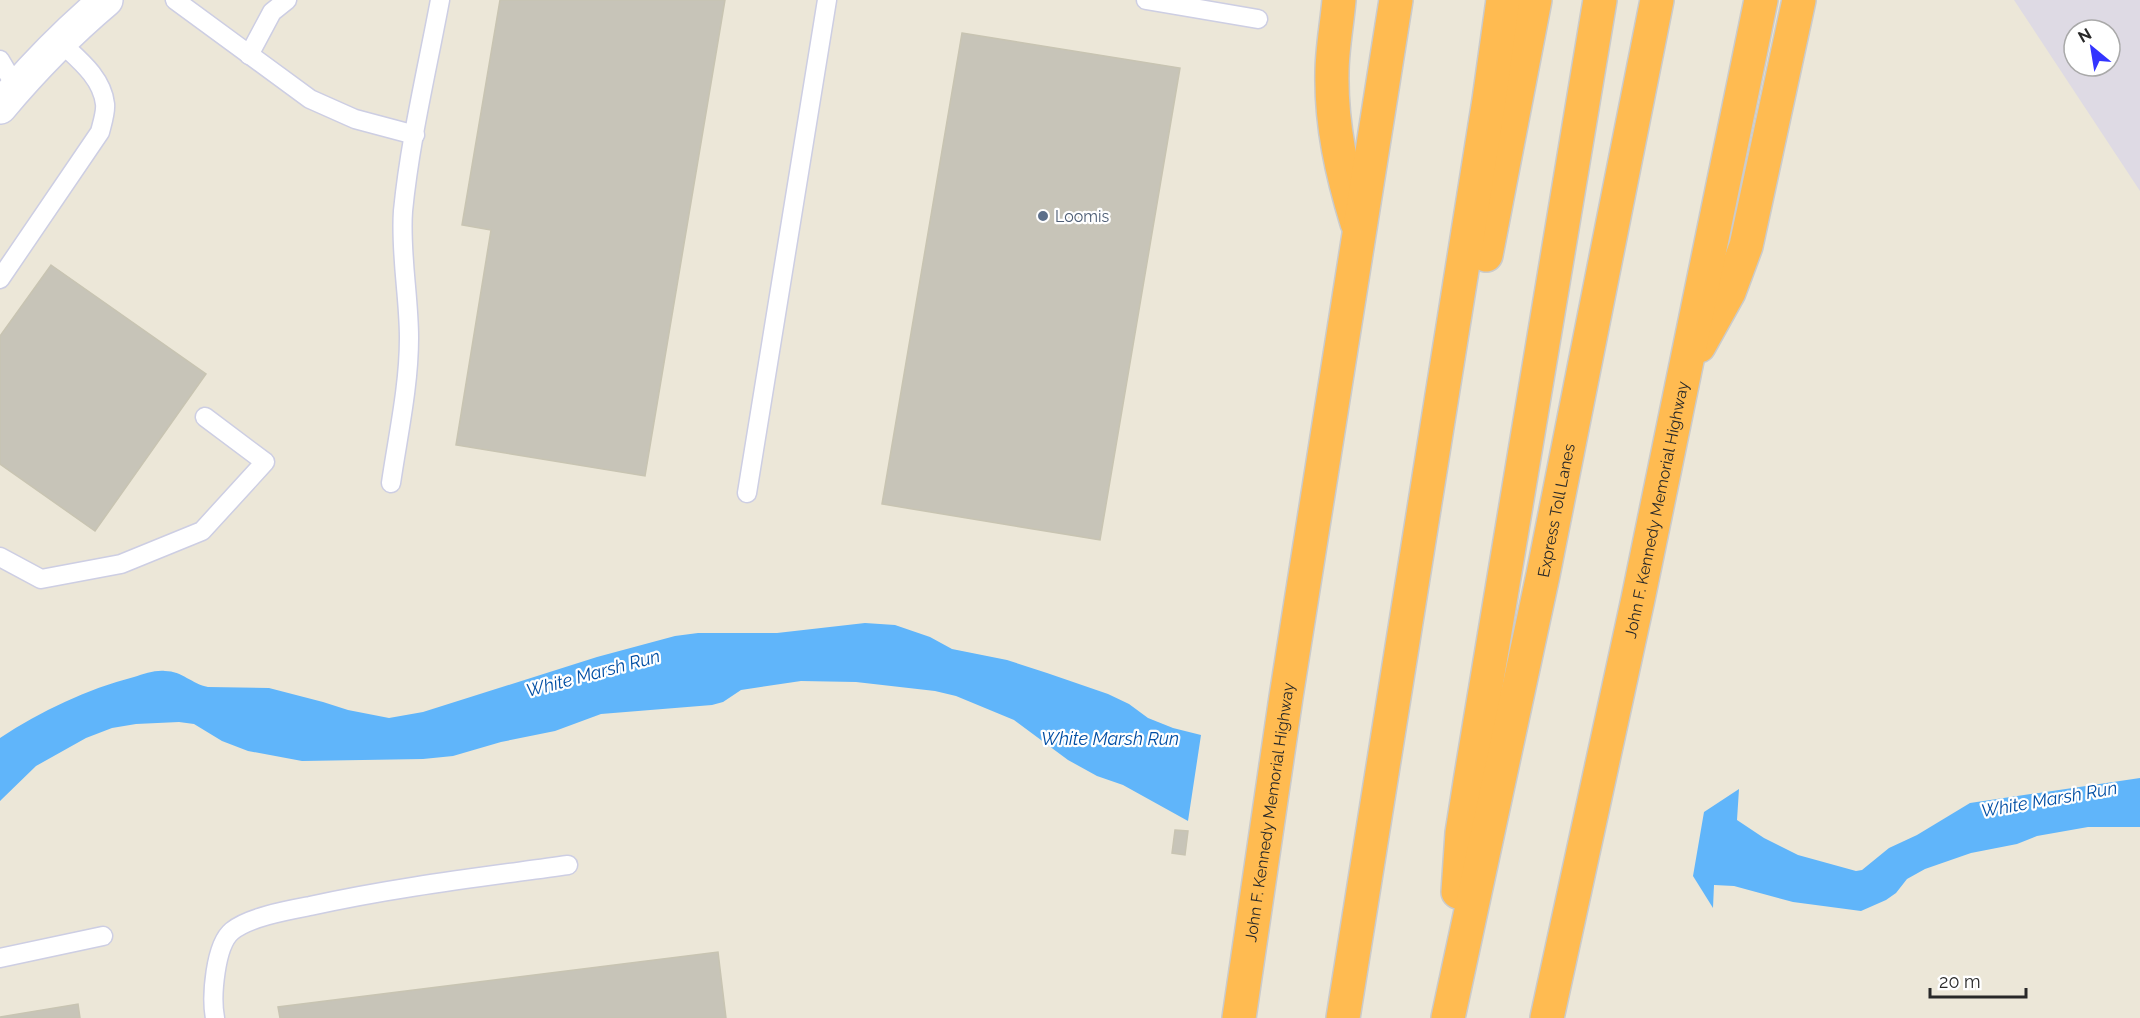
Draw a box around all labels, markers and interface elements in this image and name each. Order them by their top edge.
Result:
north arrow [2062,18,2122,78]
text: N [2075,24,2095,47]
place label: Loomis [1055,207,1109,226]
marker: Loomis [1036,209,1050,223]
street label: John F. Kennedy Memorial Highway [1620,379,1692,640]
street label: Express Toll Lanes [1533,442,1578,579]
water label: White Marsh Run [524,645,662,701]
street label: John F. Kennedy Memorial Highway [1241,681,1298,943]
water label: White Marsh Run [1041,728,1179,749]
water label: White Marsh Run [1979,777,2119,821]
scale bar [1930,961,2026,999]
text: 20 m [1939,971,1981,992]

